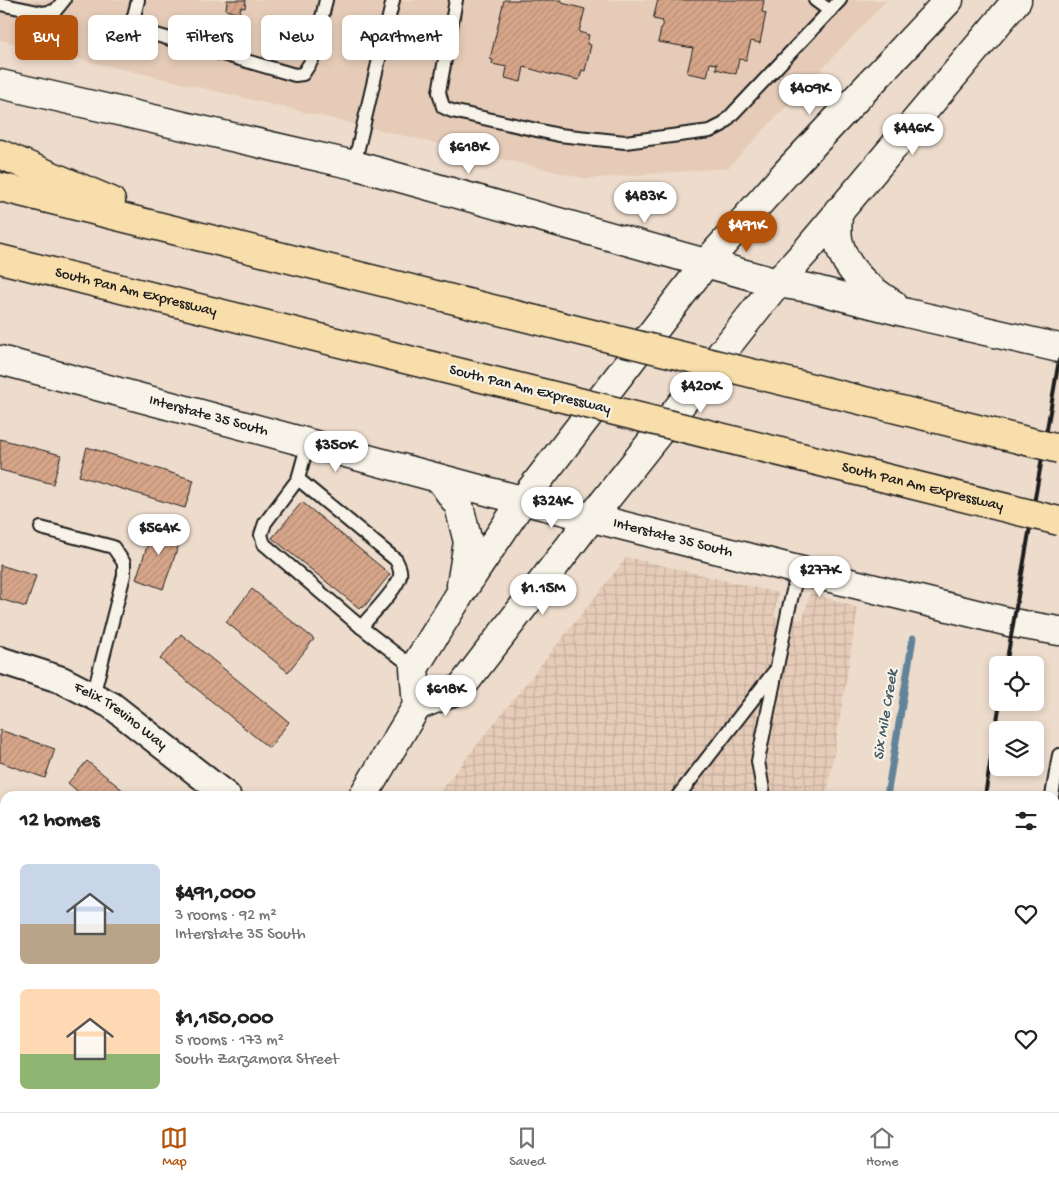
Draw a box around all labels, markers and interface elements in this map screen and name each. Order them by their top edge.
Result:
chip: Buy [15,15,78,60]
chip: Rent [88,15,158,60]
chip: Filters [168,15,251,60]
chip: New [261,15,332,60]
chip: Apartment [342,15,459,60]
pin: $409K [775,74,845,116]
text: $409K [790,80,830,99]
pin: $446K [878,114,948,156]
text: $446K [893,120,933,139]
pin: $618K [434,132,504,175]
text: $618K [449,139,489,158]
pin: $483K [610,182,680,224]
text: $483K [625,188,665,207]
pin: $491K [712,210,782,253]
text: $491K [728,217,766,236]
street label: South Pan Am Expressway [53,264,219,321]
street label: South Pan Am Expressway [447,361,613,419]
pin: $420K [666,372,736,414]
text: $420K [681,378,721,397]
street label: Interstate 35 South [147,392,270,441]
pin: $350K [301,430,371,473]
text: $350K [315,437,357,456]
street label: South Pan Am Expressway [840,458,1006,516]
pin: $324K [517,486,587,529]
text: $324K [532,493,572,512]
pin: $564K [124,514,194,556]
street label: Interstate 35 South [611,515,734,562]
text: $564K [139,520,179,539]
pin: $277K [785,556,855,598]
text: $277K [800,562,840,581]
pin: $1.15M [502,574,584,616]
text: $1.15M [521,580,565,599]
map controls [989,656,1044,776]
button: locate [989,656,1044,711]
water label: Six Mile Creek [870,667,904,762]
pin: $618K [411,674,481,717]
street label: Felix Trevino Way [70,678,171,755]
text: $618K [426,681,466,700]
button: layers [989,721,1044,776]
icon: filters [1012,807,1040,835]
text: 12 homes [20,809,99,834]
text: $491,000 [175,882,256,907]
icon: home [60,884,120,944]
icon: heart [1012,900,1040,928]
text: 3 rooms · 92 m² [175,907,277,926]
text: Interstate 35 South [175,926,306,945]
text: $1,150,000 [175,1007,273,1032]
icon: home [60,1009,120,1069]
icon: heart [1012,1025,1040,1053]
text: 5 rooms · 173 m² [175,1032,284,1051]
text: South Zarzamora Street [175,1051,339,1070]
tab: Map [160,1124,188,1171]
tab: Saved [509,1124,545,1171]
tab: Home [866,1124,899,1171]

